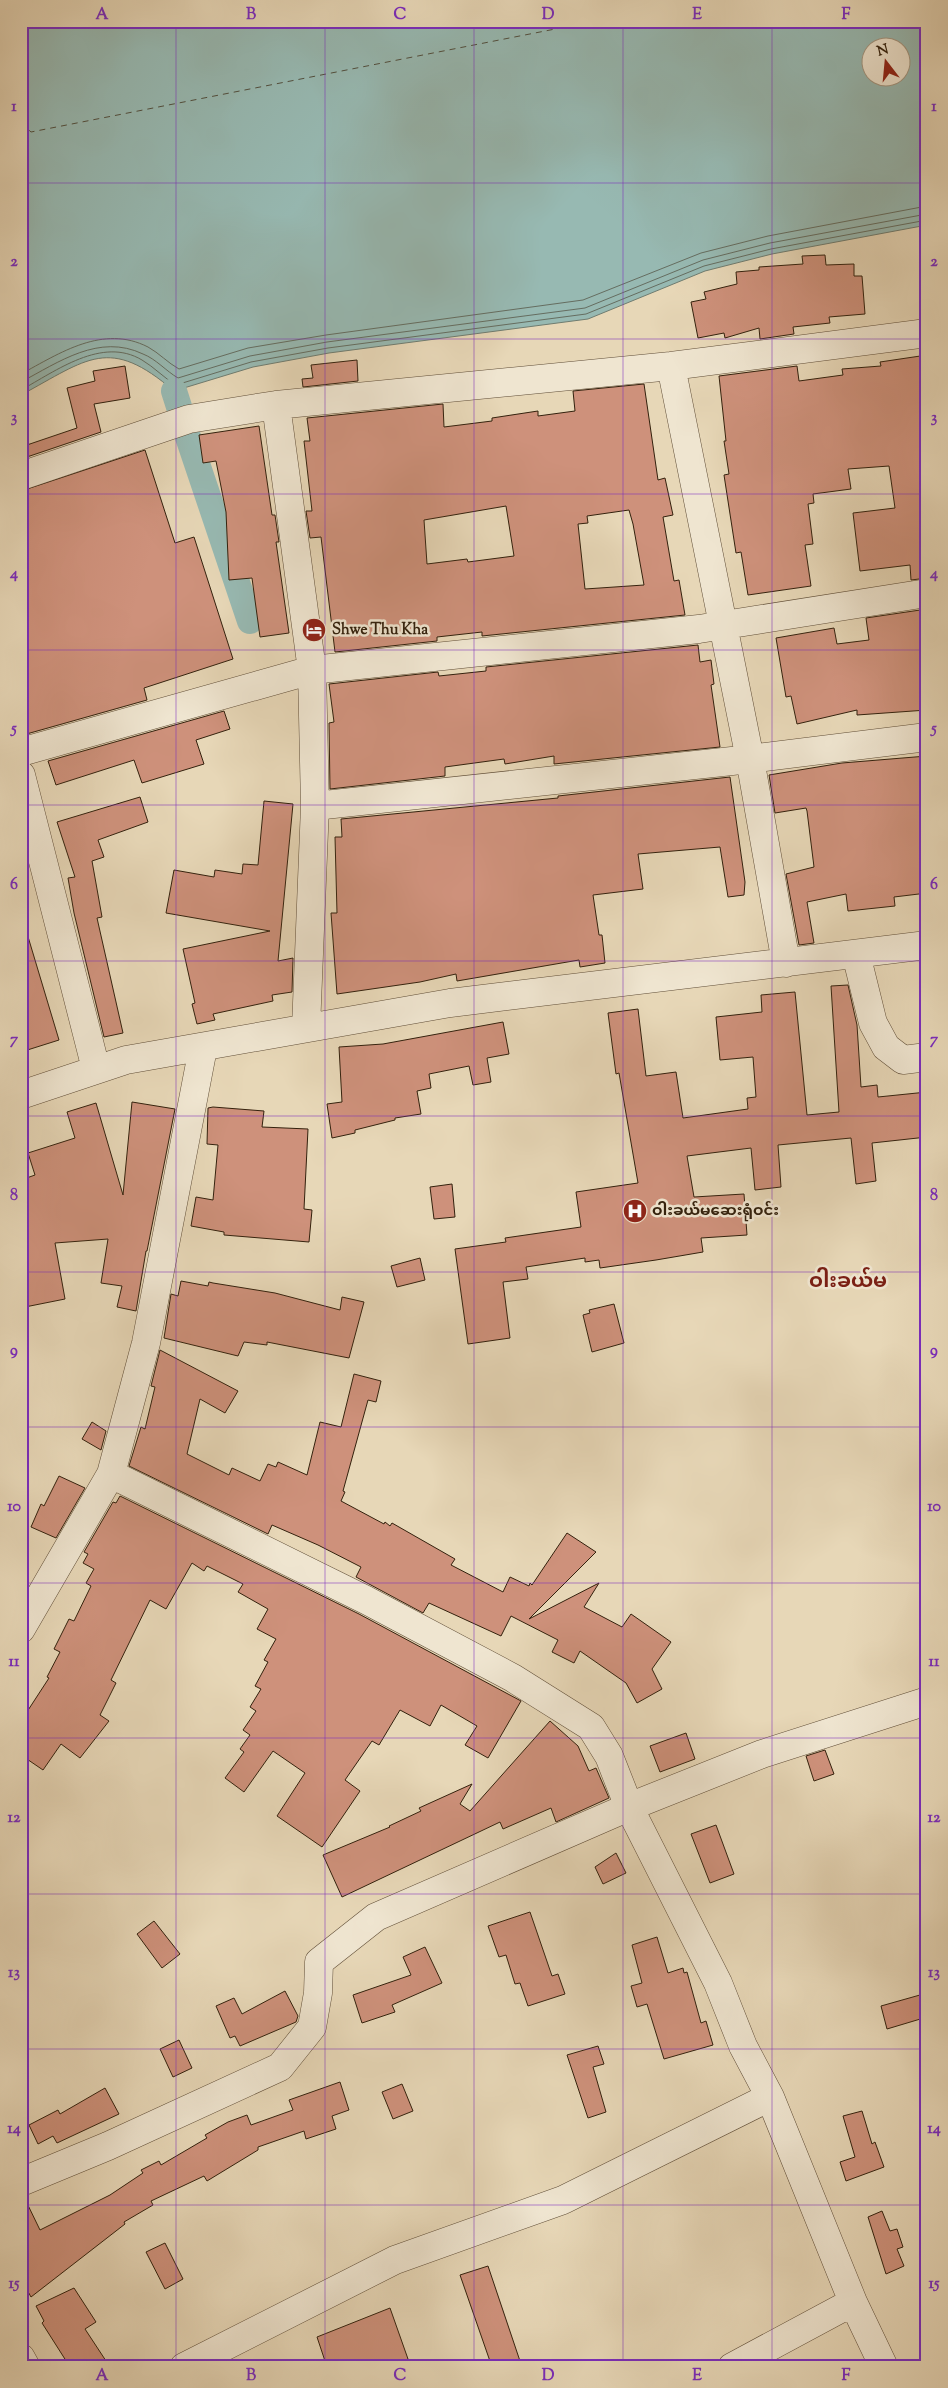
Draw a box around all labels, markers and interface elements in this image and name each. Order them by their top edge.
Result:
text: A [96,4,109,27]
text: B [246,4,256,27]
text: C [394,4,407,27]
text: D [542,4,555,27]
text: E [692,4,702,27]
text: F [842,4,851,27]
north arrow [860,38,910,88]
text: N [875,40,891,63]
text: 1 [11,96,17,119]
text: 1 [931,96,937,119]
text: 2 [10,251,18,274]
text: 2 [930,251,938,274]
text: 3 [11,407,18,430]
text: 3 [931,407,938,430]
text: 4 [9,563,18,586]
text: 4 [929,563,938,586]
hotel icon: Shwe Thu Kha [301,617,327,643]
place label: Shwe Thu Kha [332,620,428,641]
text: 5 [9,718,17,741]
text: 5 [929,718,937,741]
text: 6 [10,874,18,897]
text: 6 [930,874,938,897]
text: 7 [10,1029,19,1052]
text: 7 [930,1029,939,1052]
text: 8 [10,1185,18,1208]
text: 8 [930,1185,938,1208]
hospital icon: ဝါးခယ်မဆေးရုံဝင်း [622,1198,648,1224]
place label: ဝါးခယ်မဆေးရုံဝင်း [652,1200,779,1222]
district label: ဝါးခယ်မ [809,1267,887,1297]
text: 9 [10,1340,18,1363]
text: 9 [930,1340,938,1363]
text: 10 [7,1496,21,1519]
text: 10 [927,1496,941,1519]
text: 11 [9,1651,20,1674]
text: 11 [929,1651,940,1674]
text: 12 [8,1807,21,1830]
text: 12 [928,1807,941,1830]
text: 13 [8,1962,20,1985]
text: 13 [928,1962,940,1985]
text: 14 [7,2118,21,2141]
text: 14 [927,2118,941,2141]
text: 15 [9,2273,20,2296]
text: 15 [929,2273,940,2296]
text: A [96,2365,109,2388]
text: B [246,2365,256,2388]
text: C [394,2365,407,2388]
text: D [542,2365,555,2388]
text: E [692,2365,702,2388]
text: F [842,2365,851,2388]

